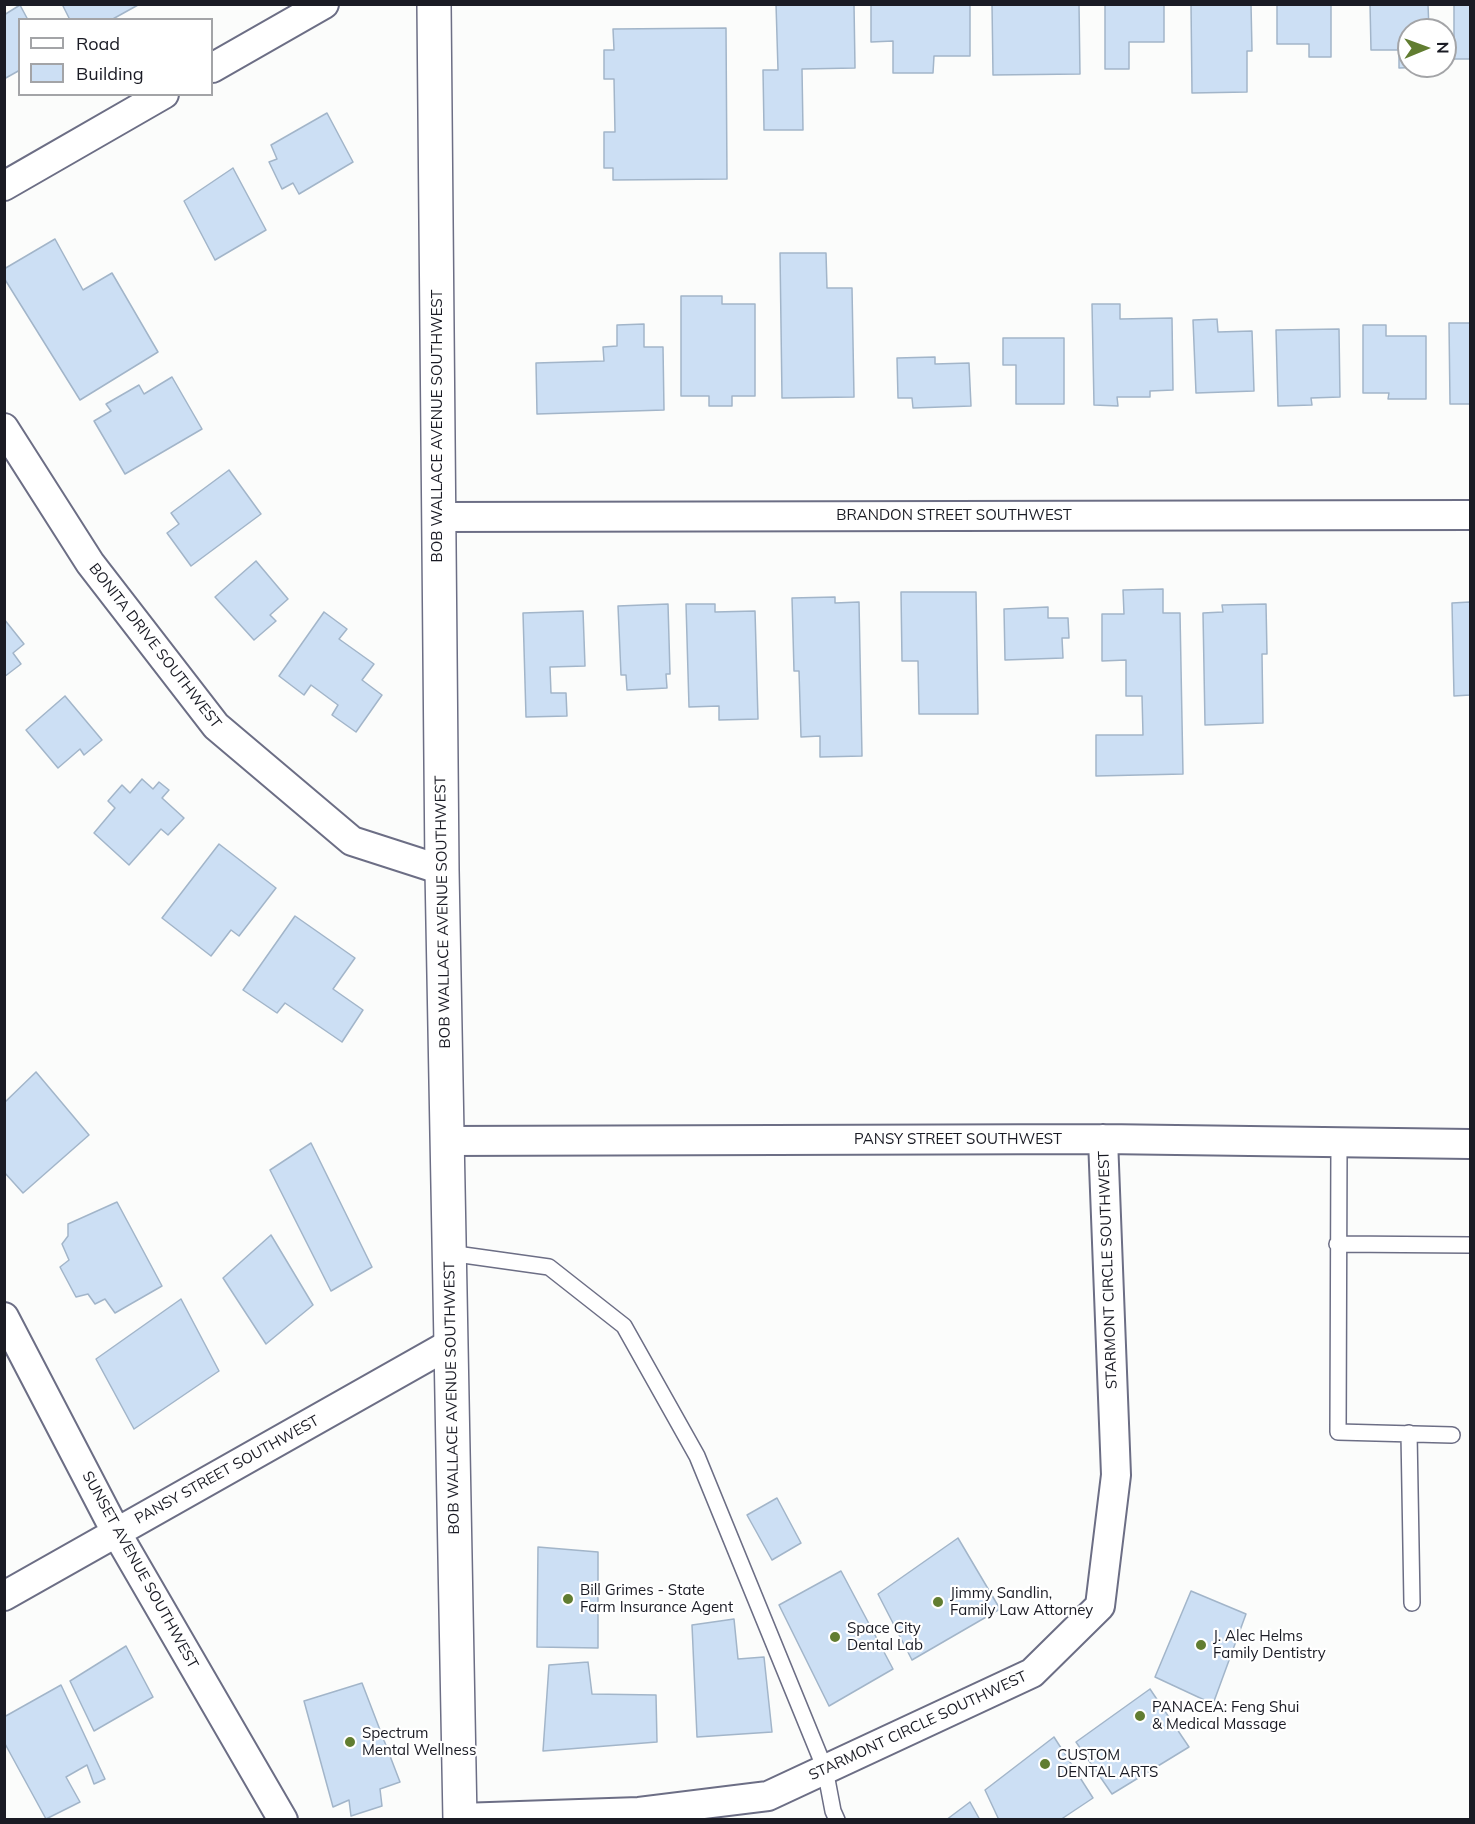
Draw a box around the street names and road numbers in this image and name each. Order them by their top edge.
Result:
street label: BOB WALLACE AVENUE SOUTHWEST [428,290,446,562]
street label: BRANDON STREET SOUTHWEST [836,506,1072,524]
street label: BONITA DRIVE SOUTHWEST [85,560,225,732]
street label: BOB WALLACE AVENUE SOUTHWEST [432,775,454,1049]
street label: PANSY STREET SOUTHWEST [854,1130,1062,1148]
street label: STARMONT CIRCLE SOUTHWEST [1095,1150,1121,1390]
street label: BOB WALLACE AVENUE SOUTHWEST [441,1261,463,1535]
street label: PANSY STREET SOUTHWEST [132,1412,322,1528]
street label: SUNSET AVENUE SOUTHWEST [78,1468,202,1672]
street label: STARMONT CIRCLE SOUTHWEST [806,1667,1030,1785]

